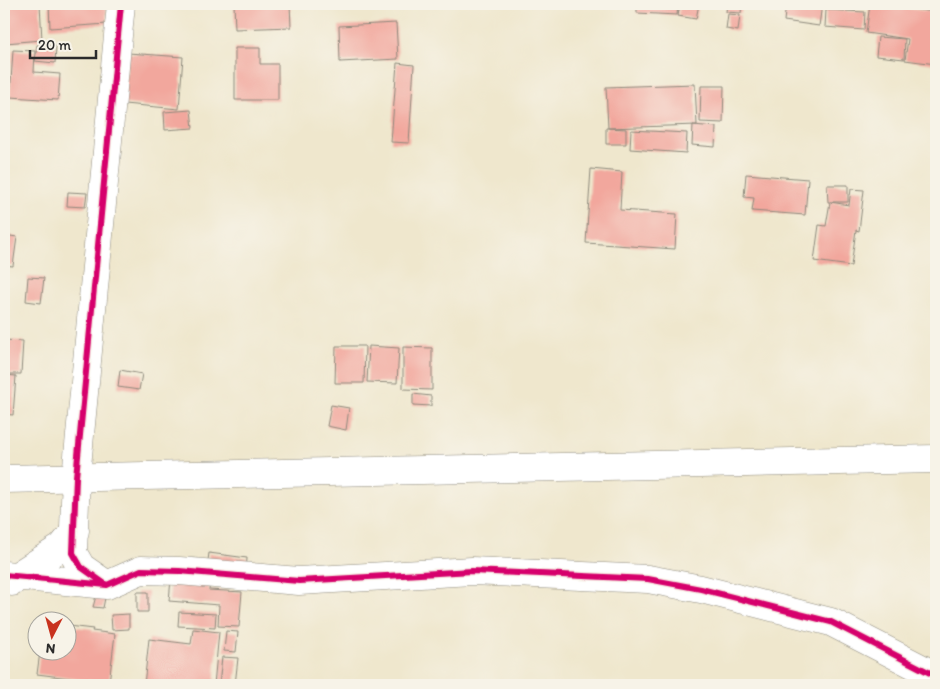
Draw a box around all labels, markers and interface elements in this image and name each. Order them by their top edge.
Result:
scale bar [30,28,96,60]
text: 20 m [38,36,72,54]
north arrow [28,612,78,662]
text: N [45,639,56,657]

